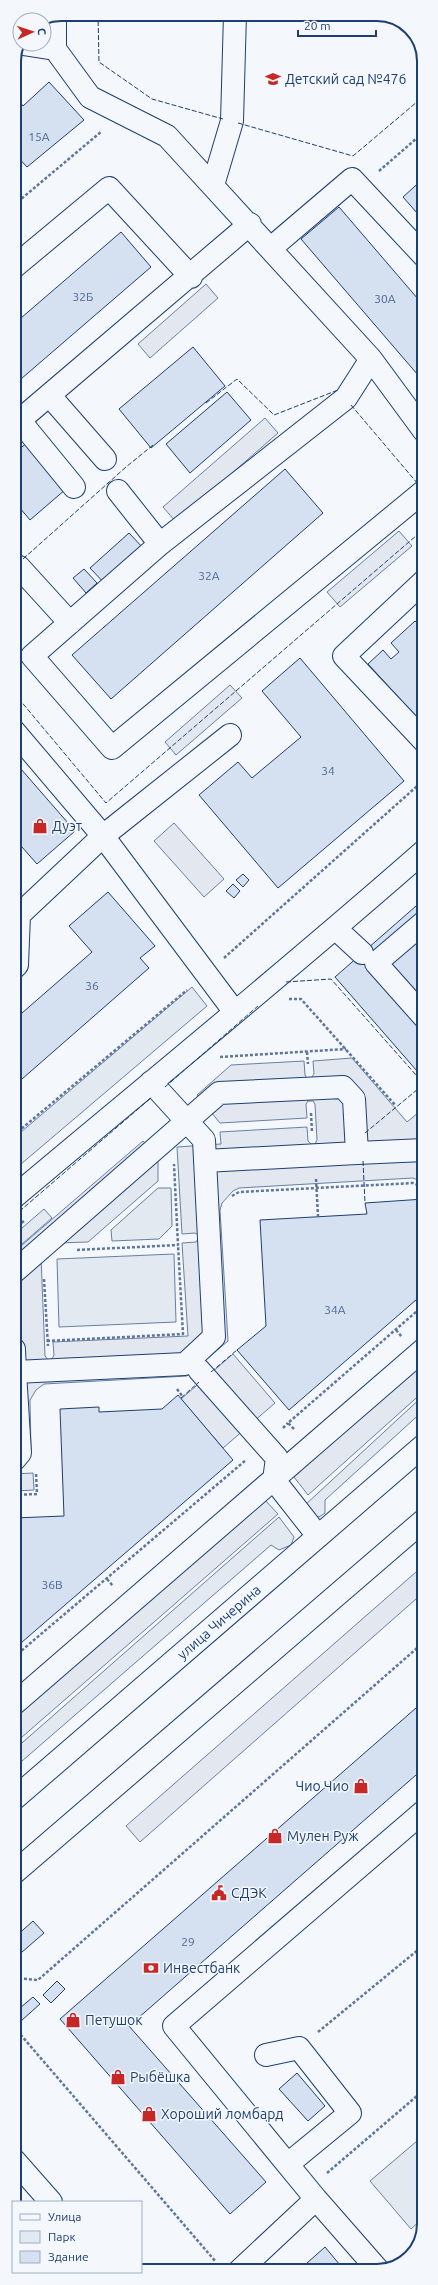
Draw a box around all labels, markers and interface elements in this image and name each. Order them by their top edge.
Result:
north arrow [12,12,52,52]
scale bar [298,12,376,38]
text: 20 m [304,19,331,32]
text: С [36,28,48,35]
school or university icon: Детский сад №476 [264,70,282,88]
place label: Детский сад №476 [285,71,407,87]
house number: 15А [28,130,50,143]
house number: 32Б [73,290,93,303]
house number: 30А [374,292,396,305]
house number: 32А [198,569,220,582]
house number: 34 [321,764,335,777]
shop icon: Дуэт [31,817,49,835]
place label: Дуэт [52,818,82,834]
house number: 36 [85,979,99,992]
house number: 34А [324,1303,346,1316]
house number: 36В [41,1578,63,1591]
street label: улица Чичерина [174,1581,264,1663]
shop icon: Чио Чио [352,1777,370,1795]
place label: Чио Чио [296,1778,349,1794]
shop icon: Мулен Руж [266,1827,284,1845]
place label: Мулен Руж [287,1828,359,1844]
public building icon: СДЭК [210,1884,228,1902]
place label: СДЭК [231,1885,267,1901]
house number: 29 [181,1935,195,1948]
bank icon: Инвестбанк [142,1959,160,1977]
place label: Инвестбанк [163,1960,240,1976]
shop icon: Петушок [64,2011,82,2029]
place label: Петушок [85,2012,142,2028]
shop icon: Рыбёшка [109,2068,127,2086]
place label: Рыбёшка [130,2069,190,2085]
shop icon: Хороший ломбард [140,2105,158,2123]
place label: Хороший ломбард [161,2106,284,2122]
legend [12,2201,142,2273]
text: Улица [48,2210,81,2223]
text: Парк [48,2230,76,2243]
text: Здание [48,2250,89,2263]

